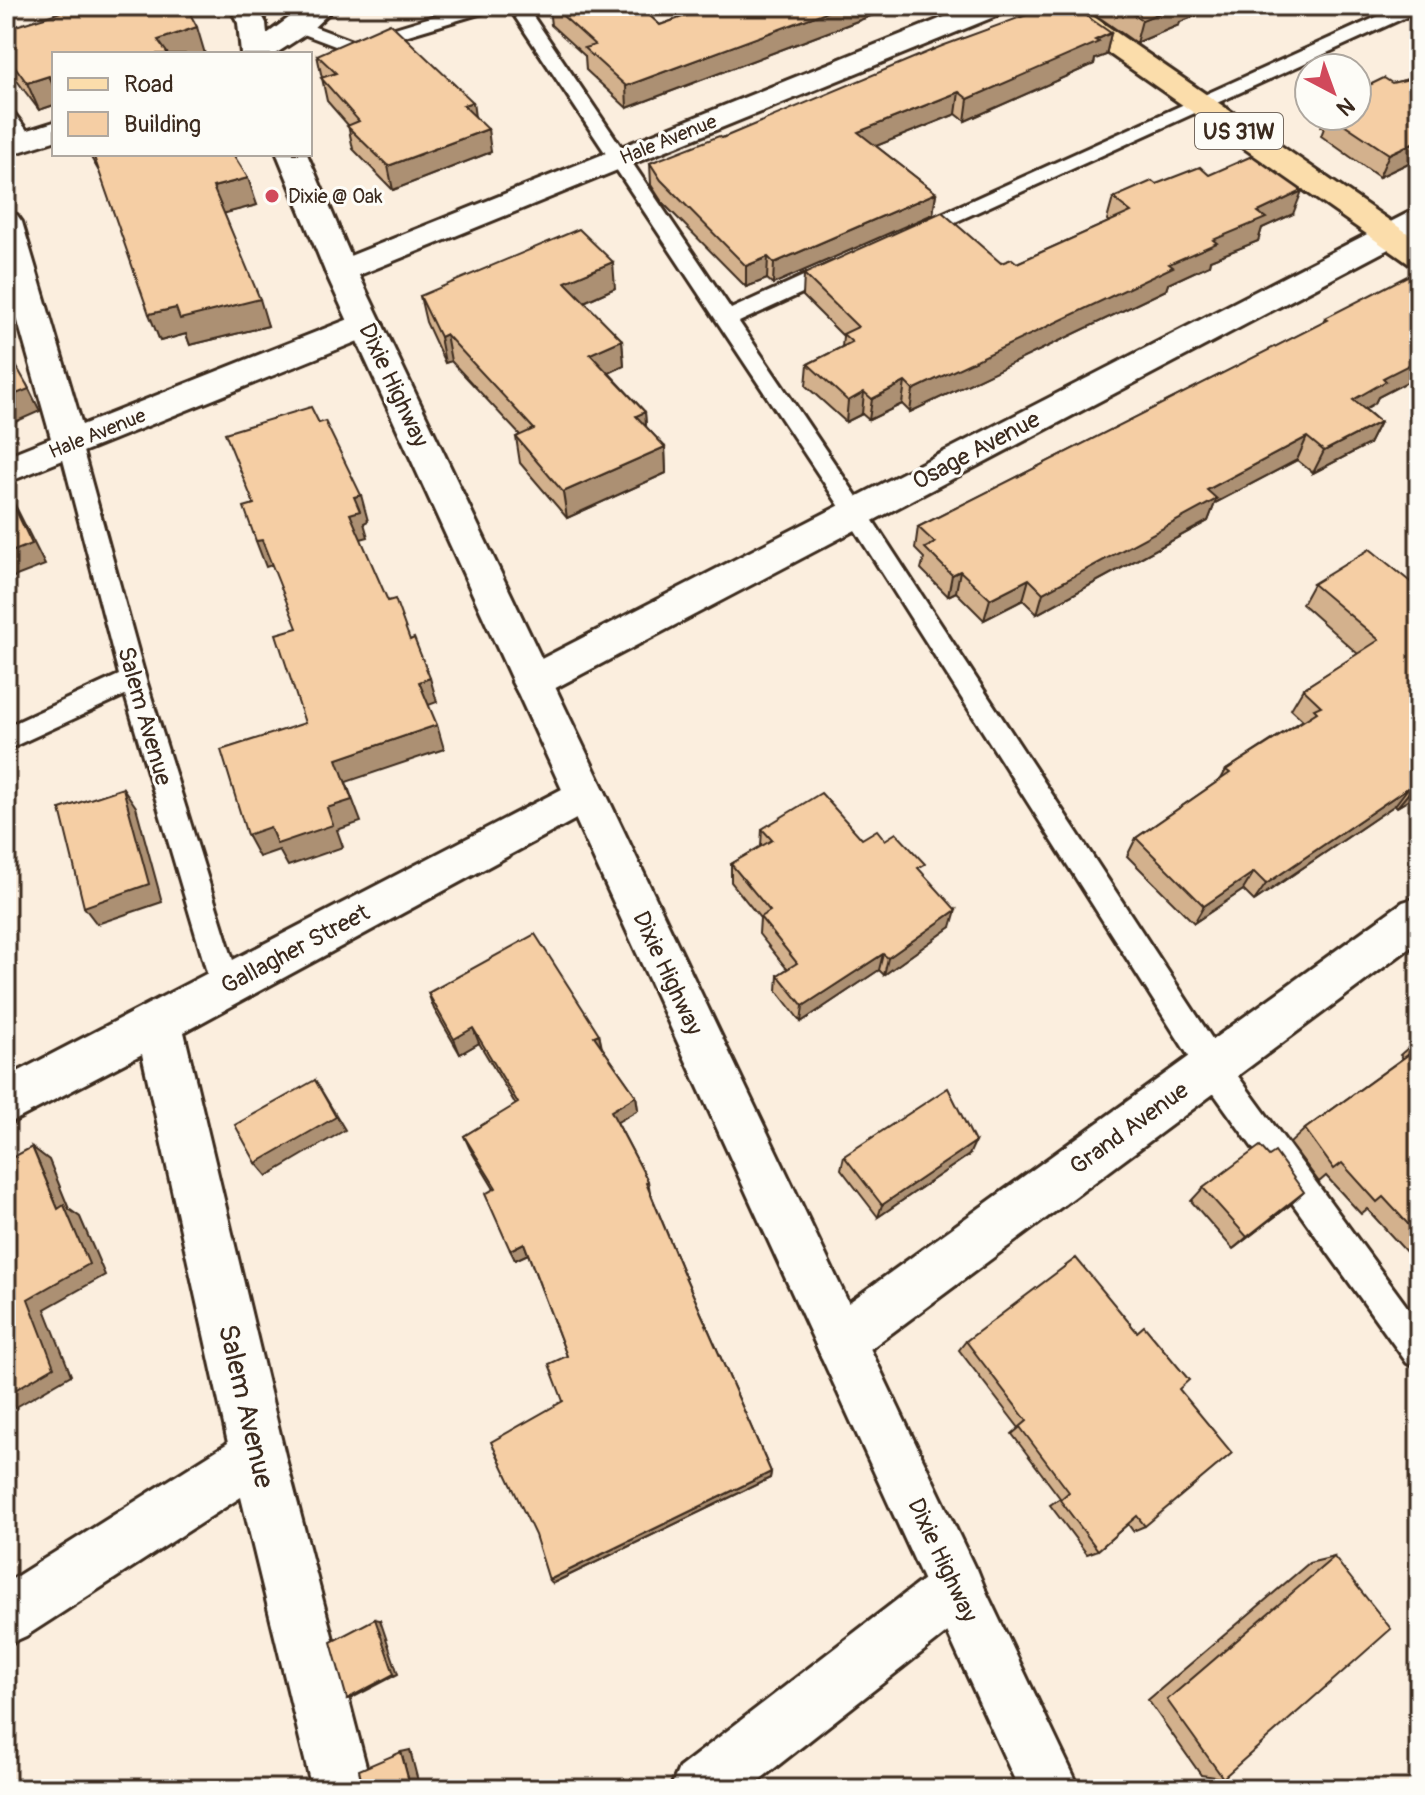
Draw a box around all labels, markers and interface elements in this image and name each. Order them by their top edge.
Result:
legend [52,52,312,156]
north arrow [1293,52,1373,132]
text: Road [124,70,174,99]
text: N [1331,91,1360,122]
street label: Hale Avenue [616,109,720,170]
text: Building [124,110,201,139]
road number: US 31W [1195,113,1283,149]
place label: Dixie @ Oak [288,184,383,209]
marker: Dixie @ Oak [263,187,281,205]
street label: Dixie Highway [352,319,435,452]
street label: Hale Avenue [45,403,149,464]
street label: Osage Avenue [908,405,1045,496]
street label: Salem Avenue [111,644,178,789]
street label: Gallagher Street [216,898,375,1001]
street label: Dixie Highway [626,907,709,1040]
street label: Grand Avenue [1064,1076,1194,1181]
street label: Salem Avenue [210,1321,281,1492]
street label: Dixie Highway [901,1494,984,1627]

